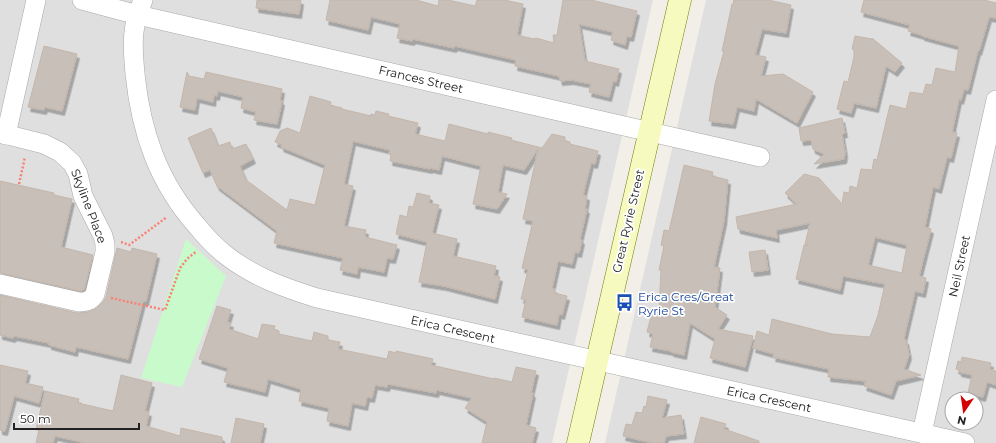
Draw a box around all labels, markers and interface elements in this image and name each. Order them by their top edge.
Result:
street label: Frances Street [377,62,465,96]
street label: Skyline Place [68,167,110,245]
street label: Great Ryrie Street [609,168,647,274]
street label: Neil Street [945,234,973,298]
place label: Erica Cres/Great Ryrie St [638,289,734,318]
bus stop icon: Erica Cres/Great Ryrie St [615,293,635,313]
street label: Erica Crescent [409,312,497,346]
street label: Erica Crescent [725,383,813,415]
north arrow [944,391,984,431]
scale bar [14,405,139,431]
text: 50 m [20,411,51,426]
text: N [956,413,968,429]

